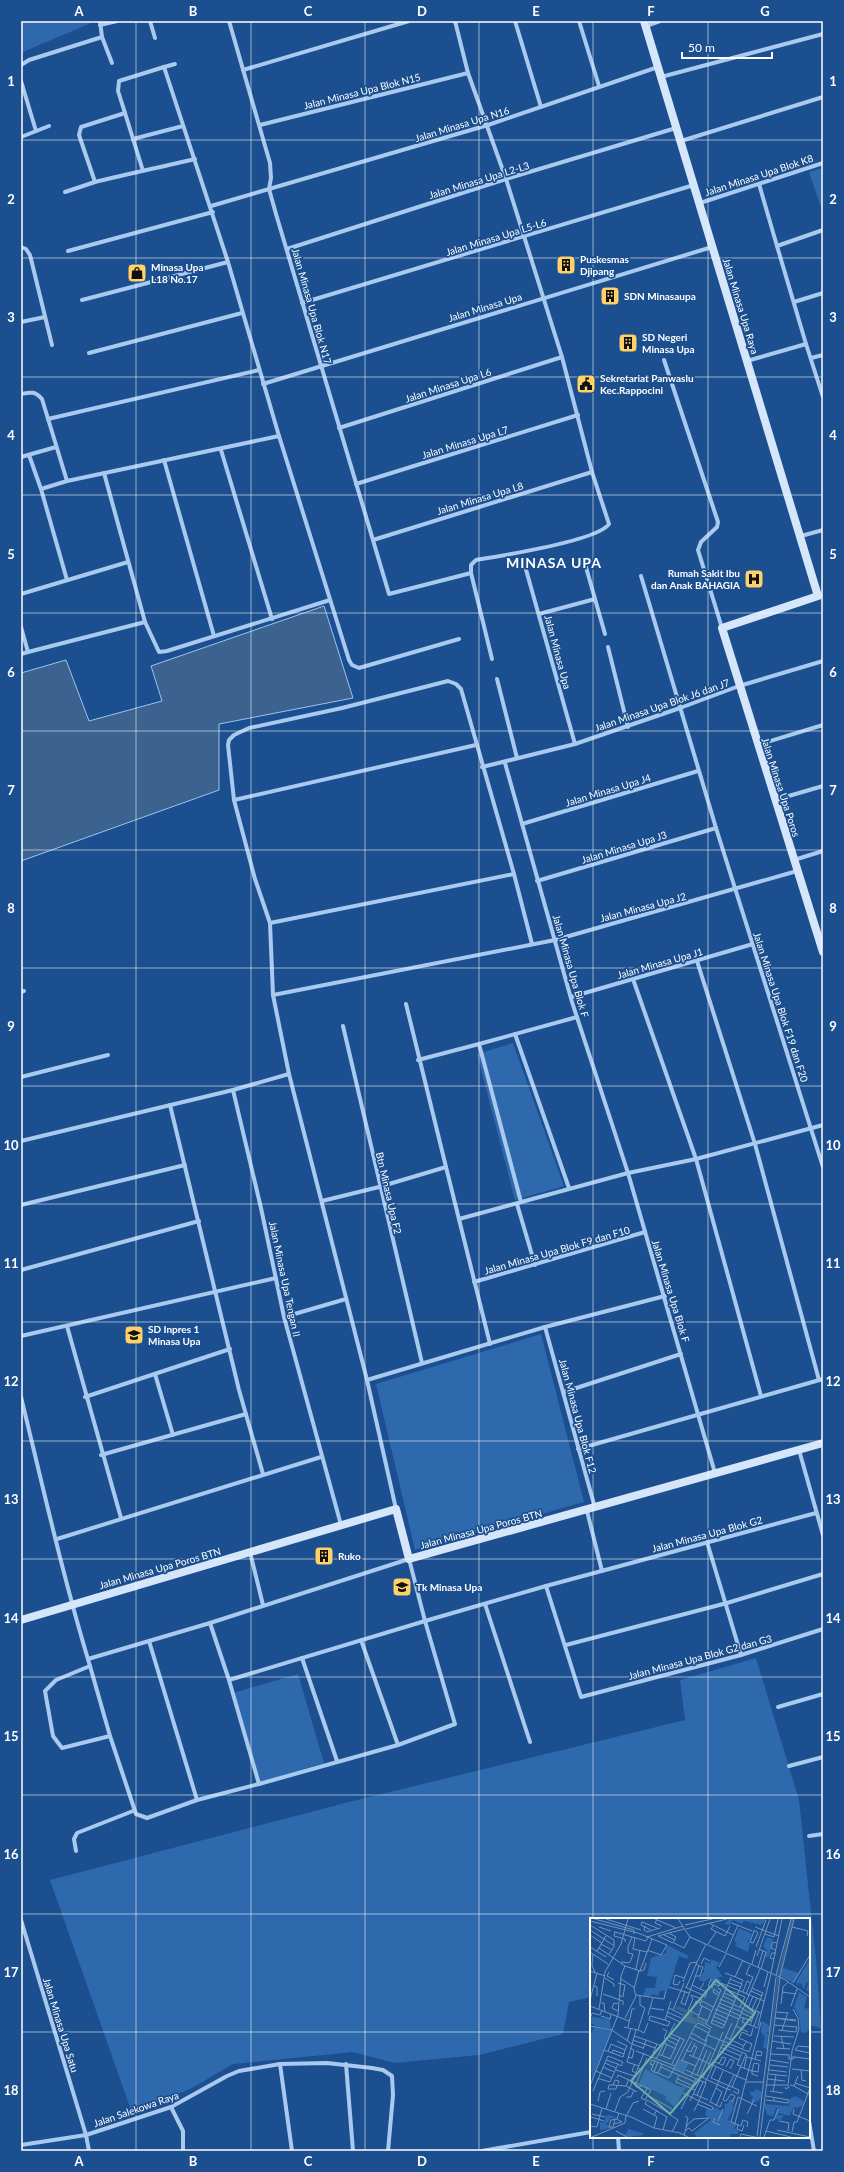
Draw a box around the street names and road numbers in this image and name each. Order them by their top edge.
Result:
street label: Jalan Minasa Upa Blok N15 [302,71,422,111]
street label: Jalan Minasa Upa N16 [413,104,511,144]
street label: Jalan Minasa Upa Blok K8 [703,152,815,198]
street label: Jalan Minasa Upa L2-L3 [427,159,531,201]
street label: Jalan Minasa Upa L5-L6 [444,216,548,258]
street label: Jalan Minasa Upa Blok N17 [290,247,334,366]
street label: Jalan Minasa Upa Raya [721,256,761,356]
street label: Jalan Minasa Upa [447,290,523,324]
street label: Jalan Minasa Upa L6 [403,365,493,405]
street label: Jalan Minasa Upa L7 [420,423,510,461]
street label: Jalan Minasa Upa L8 [435,479,525,517]
street label: Jalan Minasa Upa [542,614,574,690]
street label: Jalan Minasa Upa Blok J6 dan J7 [593,676,731,734]
street label: Jalan Minasa Upa Poros [759,736,803,838]
street label: Jalan Minasa Upa J4 [564,771,652,809]
street label: Jalan Minasa Upa J3 [580,828,668,866]
street label: Jalan Minasa Upa J2 [599,890,688,924]
street label: Jalan Minasa Upa Blok F [551,913,592,1019]
street label: Jalan Minasa Upa Blok F19 dan F20 [751,931,811,1084]
street label: Jalan Minasa Upa J1 [616,945,704,981]
street label: Btn Minasa Upa F2 [374,1151,404,1235]
street label: Jalan Minasa Upa Tengan II [267,1220,303,1338]
street label: Jalan Minasa Upa Blok F9 dan F10 [483,1223,631,1277]
street label: Jalan Minasa Upa Blok F [650,1238,692,1344]
street label: Jalan Minasa Upa Blok F12 [557,1357,599,1475]
street label: Jalan Minasa Upa Poros BTN [419,1507,543,1551]
street label: Jalan Minasa Upa Blok G2 [650,1513,764,1555]
street label: Jalan Minasa Upa Poros BTN [98,1545,222,1591]
street label: Jalan Minasa Upa Blok G2 dan G3 [627,1632,773,1682]
street label: Jalan Minasa Upa Satu [41,1976,81,2074]
street label: Jalan Salekowa Raya [92,2089,180,2129]

